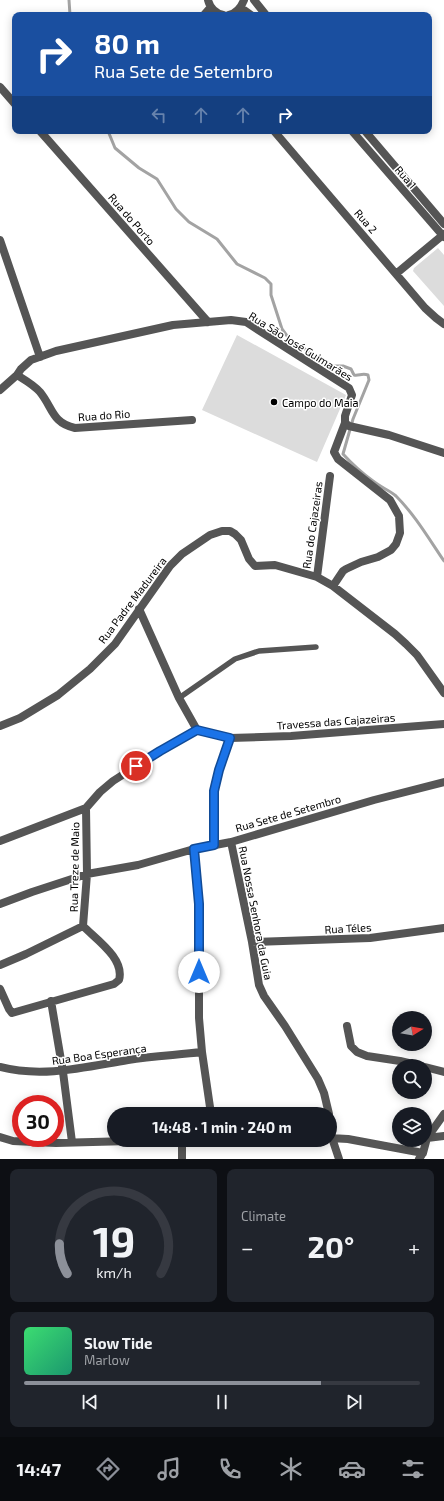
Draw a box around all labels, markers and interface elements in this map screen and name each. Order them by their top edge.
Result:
text: 80 m [94,26,160,60]
icon: right [28,28,80,80]
text: Rua Sete de Setembro [94,60,273,82]
icon: left [148,104,170,126]
icon: ahead [190,104,212,126]
icon: ahead [232,104,254,126]
icon: right [274,104,296,126]
street label: Rua 1 [393,163,419,191]
street label: Rua do Porto [106,191,158,247]
street label: Rua 2 [352,206,380,236]
street label: Rua São José Guimarães [247,309,356,383]
place label: Campo do Maia [282,396,358,409]
marker: Campo do Maia [269,397,279,407]
street label: Rua do Rio [77,407,131,423]
street label: Rua do Cajazeiras [299,480,326,570]
street label: Rua Padre Madureira [95,554,169,646]
street label: Travessa das Cajazeiras [276,710,396,733]
pin [119,749,153,783]
icon: arrive [125,755,147,777]
street label: Rua Sete de Setembro [234,792,342,834]
street label: Rua Treze de Maio [67,822,81,912]
street label: Rua Nossa Senhora da Guia [237,845,275,981]
street label: Rua Téles [324,920,372,936]
position arrow [178,951,220,993]
north arrow [392,1011,432,1051]
map controls [392,1011,432,1147]
street label: Rua Boa Esperança [51,1041,147,1068]
button: search [392,1059,432,1099]
speed limit sign: 30 [12,1095,64,1147]
button: layers [392,1107,432,1147]
text: 14:48 · 1 min · 240 m [152,1118,292,1136]
text: Climate [241,1208,286,1224]
text: 19 [92,1214,135,1264]
text: 20° [308,1228,354,1264]
text: − [241,1234,254,1260]
text: + [408,1234,420,1260]
text: km/h [96,1263,131,1280]
text: Slow Tide [84,1334,152,1352]
text: Marlow [84,1352,130,1368]
icon: previous [79,1391,101,1413]
icon: pause [211,1391,233,1413]
icon: next [343,1391,365,1413]
icon: directions [94,1455,122,1483]
icon: music [155,1455,183,1483]
icon: phone [216,1455,244,1483]
icon: climate [277,1455,305,1483]
icon: car [338,1455,366,1483]
icon: filters [399,1455,427,1483]
text: 14:47 [17,1458,61,1480]

